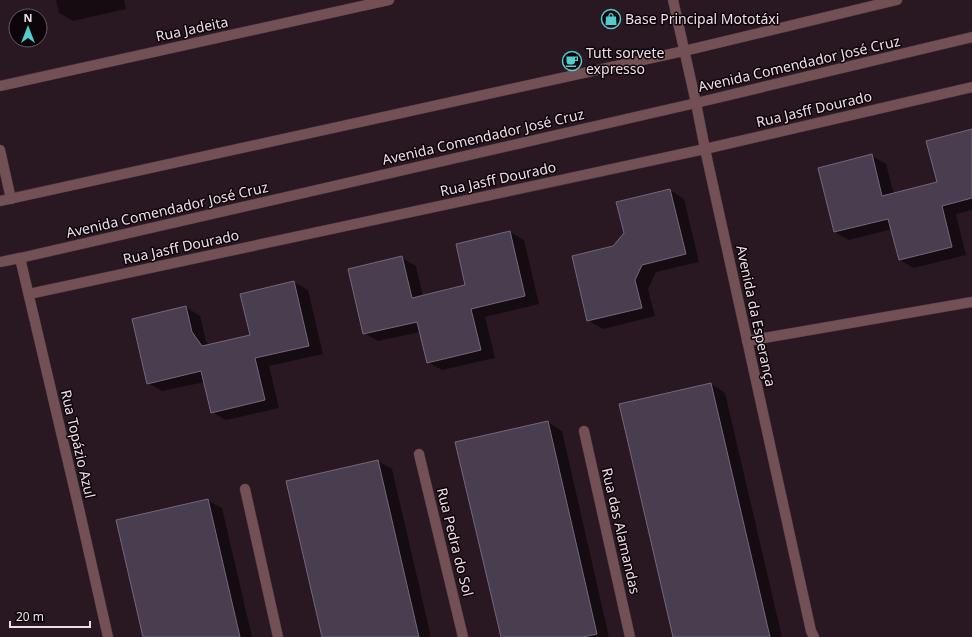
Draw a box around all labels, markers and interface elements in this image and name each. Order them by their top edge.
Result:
north arrow [8,8,48,48]
shop icon: Base Principal Mototáxi [600,8,622,30]
place label: Base Principal Mototáxi [625,9,779,28]
text: N [24,10,32,25]
street label: Rua Jadeita [154,12,230,45]
street label: Avenida Comendador José Cruz [696,31,902,96]
place label: Tutt sorvete expresso [586,43,665,78]
cafe icon: Tutt sorvete expresso [561,50,583,72]
street label: Rua Jasff Dourado [754,86,874,131]
street label: Avenida Comendador José Cruz [380,104,586,169]
street label: Rua Jasff Dourado [438,157,558,200]
street label: Avenida Comendador José Cruz [64,177,270,242]
street label: Rua Jasff Dourado [121,225,241,268]
street label: Avenida da Esperança [732,243,781,388]
street label: Rua Topázio Azul [57,388,100,500]
street label: Rua das Alamandas [598,466,645,596]
street label: Rua Pedra do Sol [433,486,478,598]
scale bar [10,603,90,629]
text: 20 m [16,608,44,625]

